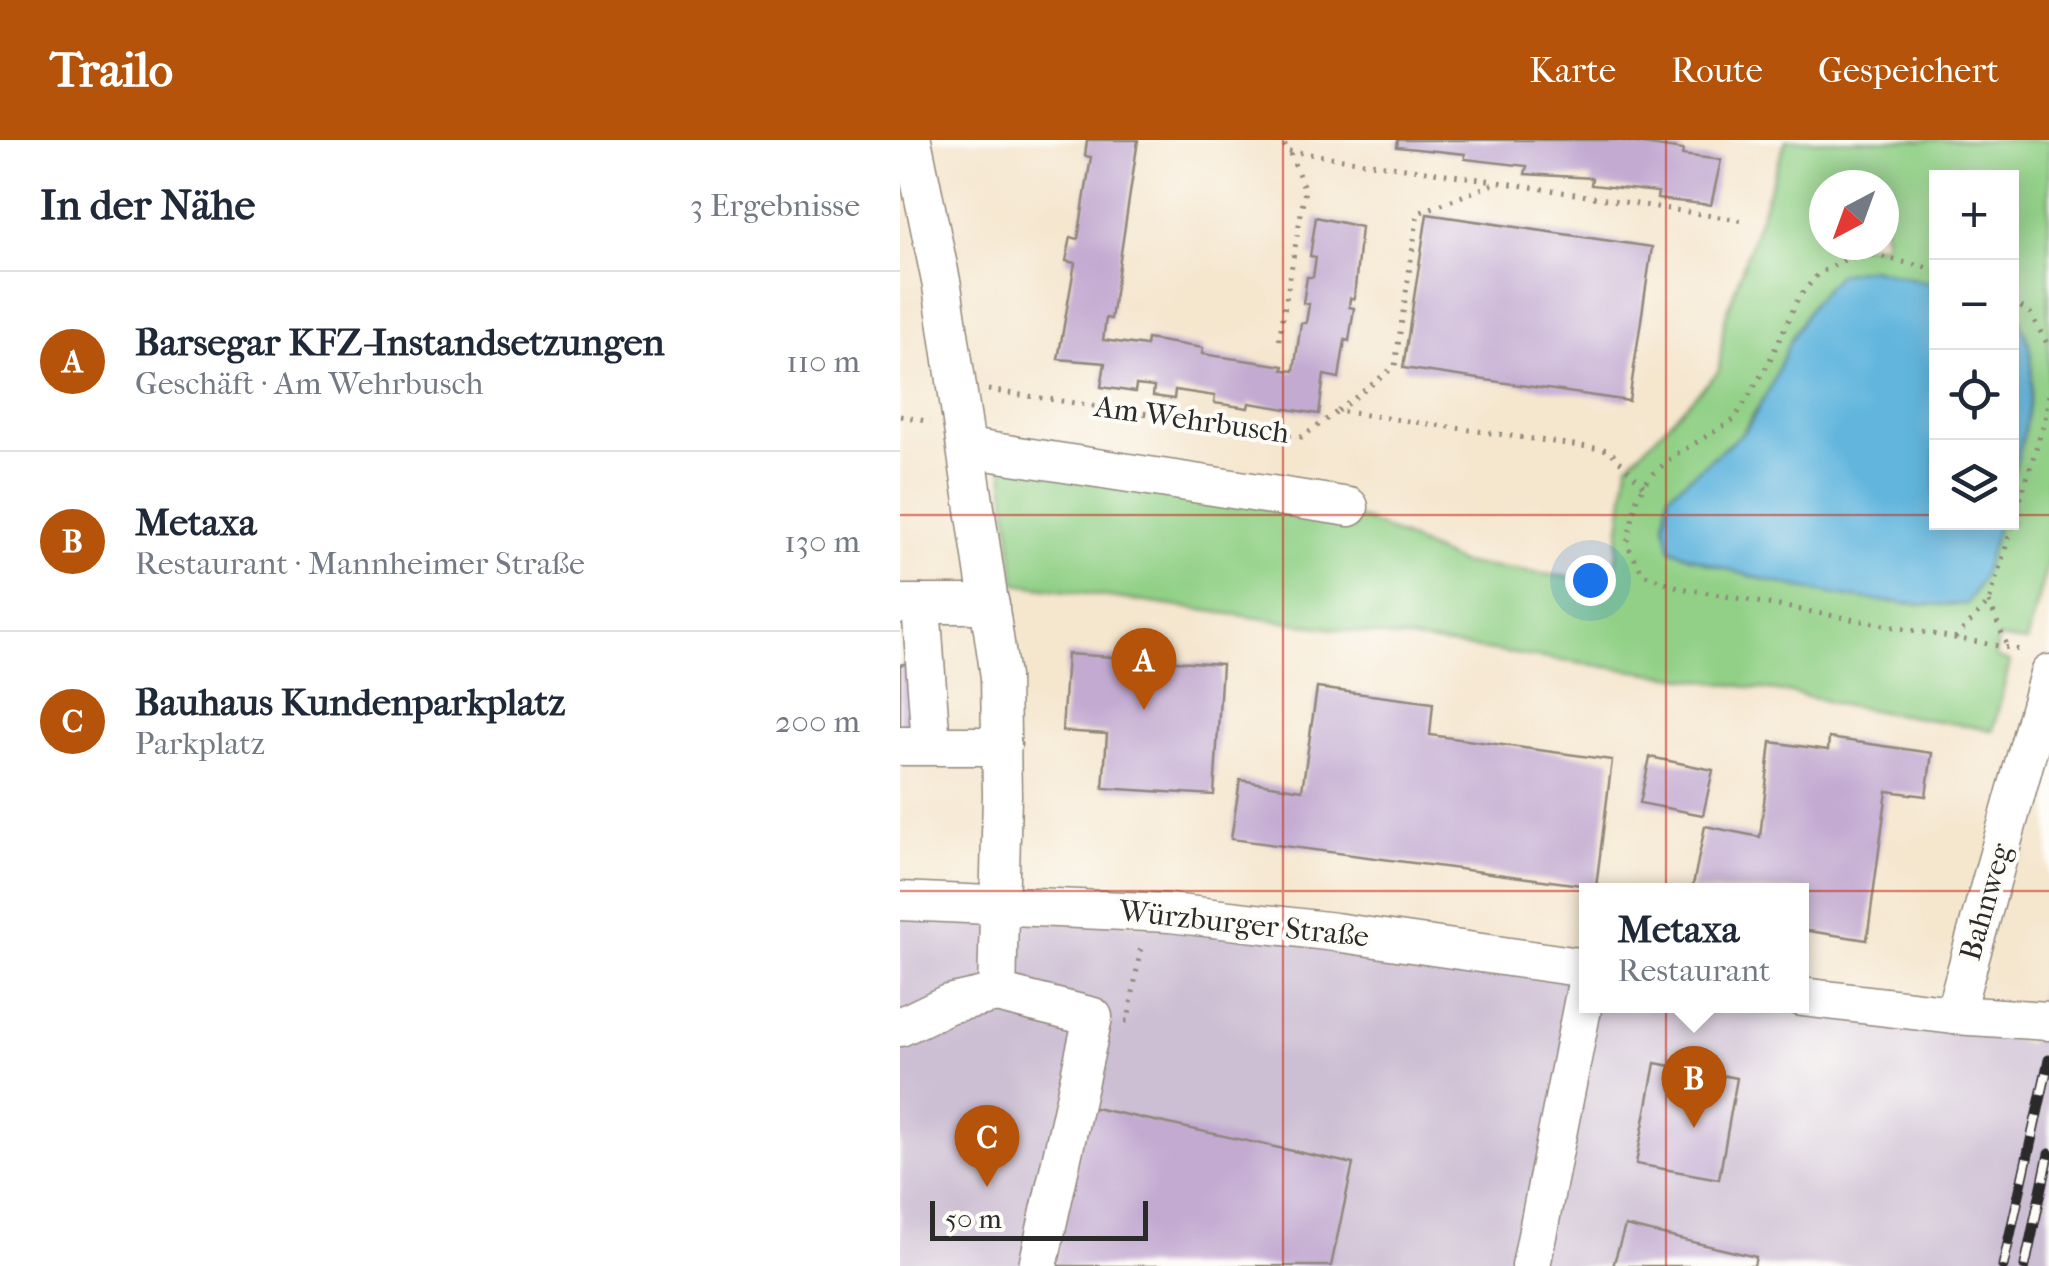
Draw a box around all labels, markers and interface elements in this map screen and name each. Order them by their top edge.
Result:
text: Trailo [50,42,173,98]
text: Karte [1529,50,1616,91]
text: Route [1671,50,1763,91]
text: Gespeichert [1818,50,1999,91]
north arrow [1809,170,1899,260]
map controls [1929,170,2019,530]
button: + [1929,170,2019,260]
text: In der Nähe [40,181,255,230]
text: 3 Ergebnisse [690,187,860,224]
button: − [1929,260,2019,350]
text: Barsegar KFZ-Instandsetzungen [135,320,665,365]
text: A [62,343,83,380]
text: 110 m [786,343,860,380]
button: locate [1929,350,2019,440]
text: Geschäft · Am Wehrbusch [135,365,483,402]
street label: Am Wehrbusch [1091,389,1292,451]
button: layers [1929,440,2019,530]
text: Metaxa [135,500,257,545]
text: B [62,523,83,560]
text: 130 m [784,523,860,560]
text: Restaurant · Mannheimer Straße [135,545,585,582]
your location [1565,555,1616,606]
pin: A [1112,628,1176,710]
text: Bauhaus Kundenparkplatz [135,680,565,725]
text: C [62,703,83,740]
text: 200 m [775,703,860,740]
text: Parkplatz [135,725,265,762]
street label: Bahnweg [1953,839,2020,964]
popup [1579,883,1809,1013]
street label: Würzburger Straße [1116,893,1371,955]
text: Metaxa [1618,907,1739,952]
text: Restaurant [1618,952,1770,989]
pin: B [1662,1046,1726,1128]
pin: C [954,1104,1020,1187]
scale bar [930,1196,1148,1240]
text: 50 m [945,1202,1002,1235]

